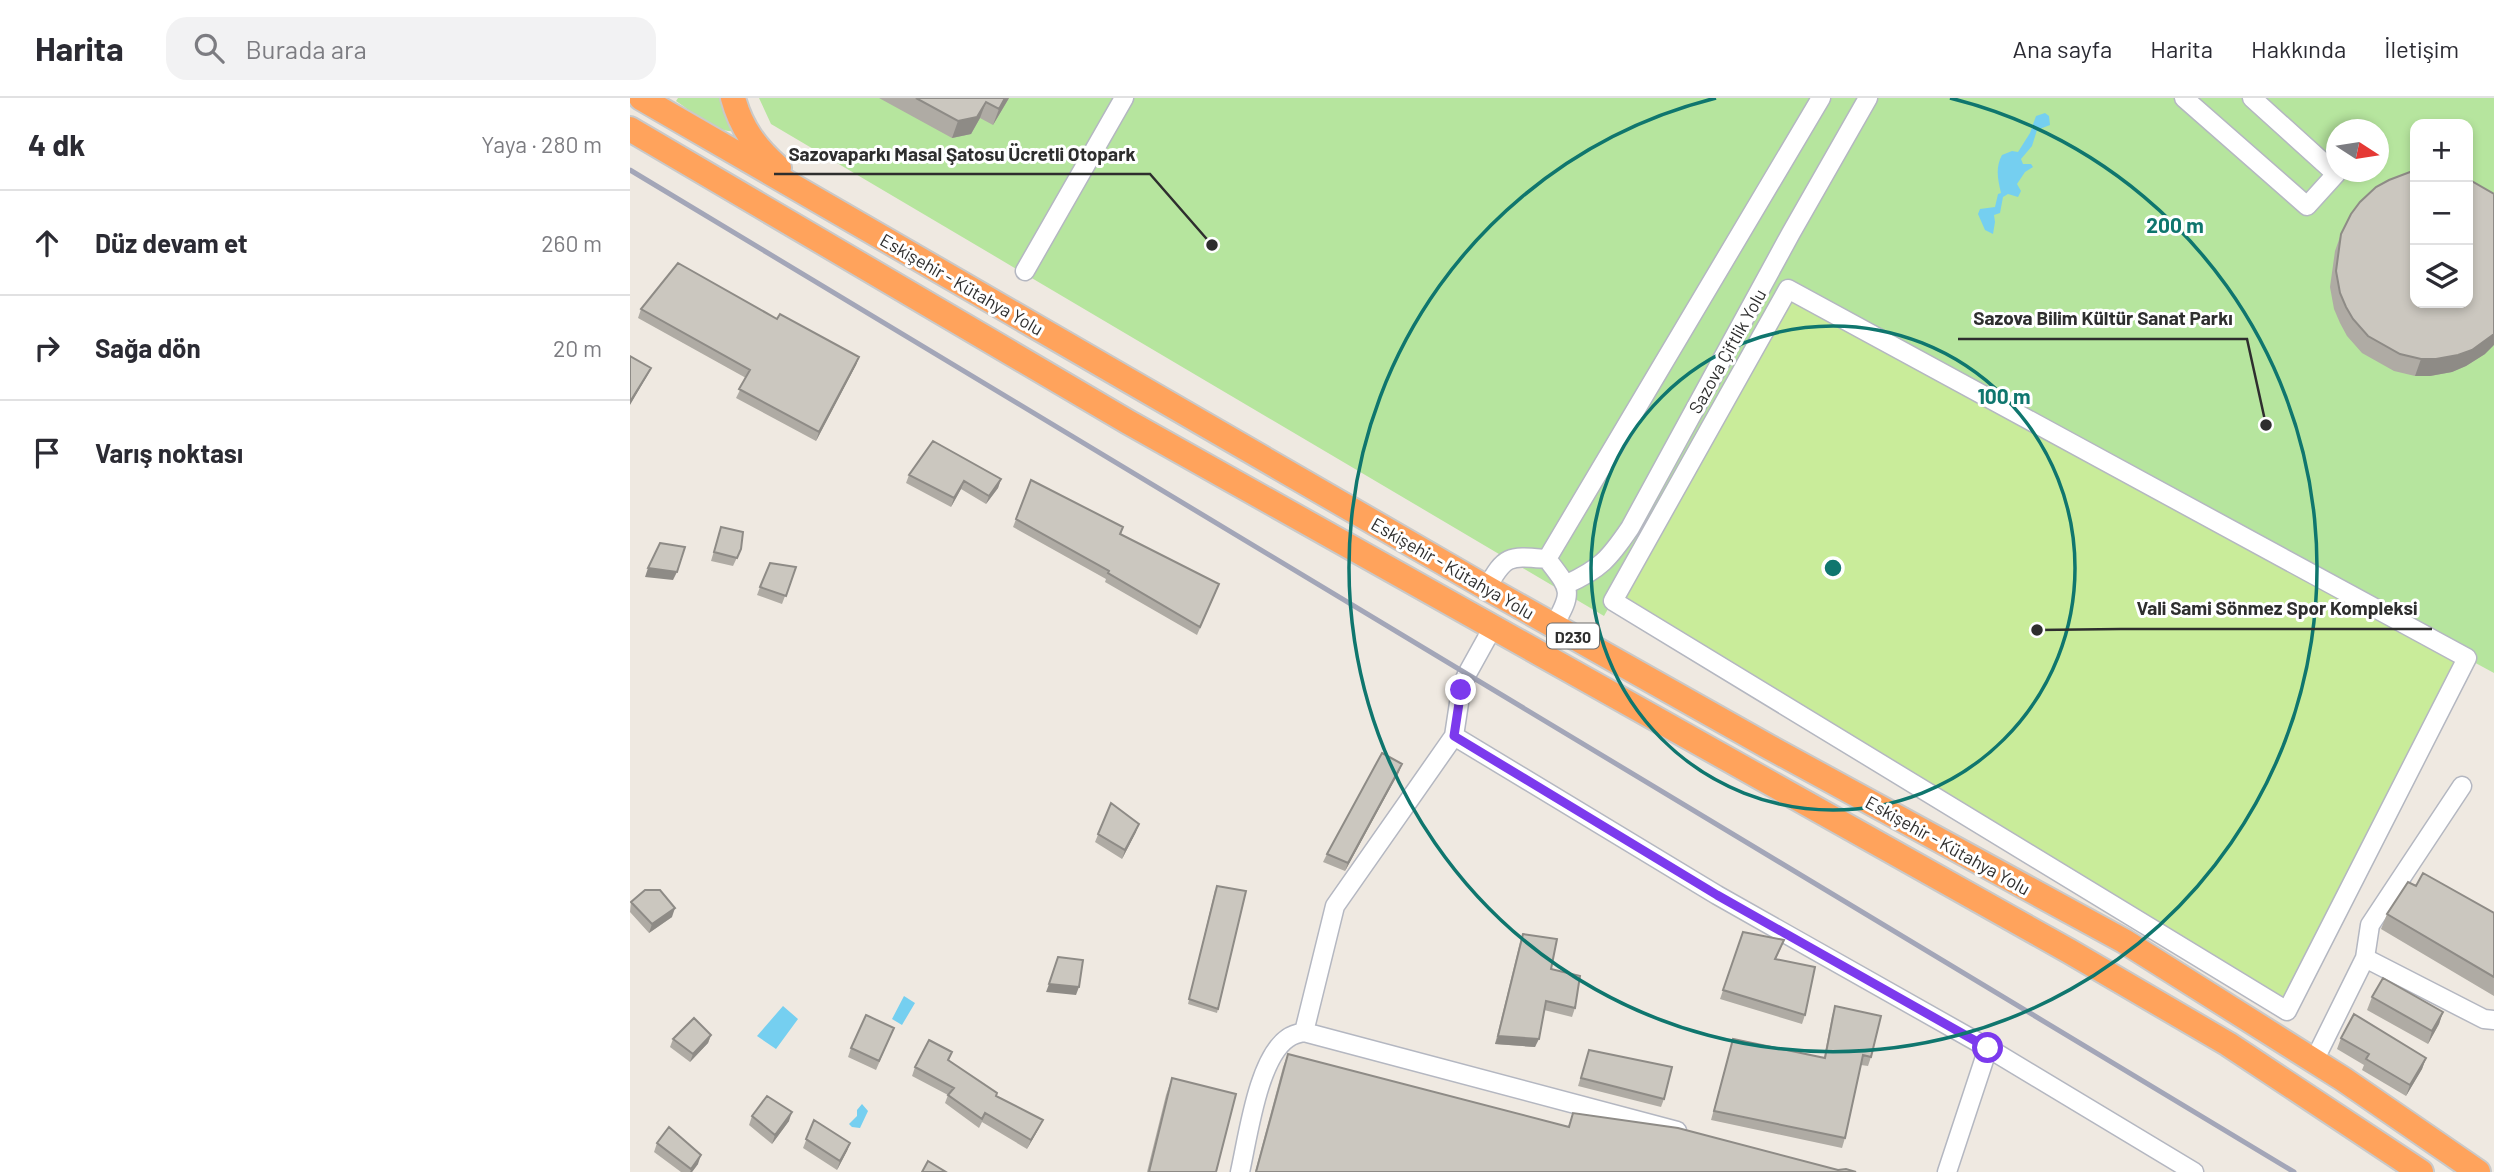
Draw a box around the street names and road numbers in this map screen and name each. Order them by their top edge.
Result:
street label: Eskişehir - Kütahya Yolu [877,228,1047,340]
street label: Sazova Çiftlik Yolu [1684,285,1770,417]
street label: Eskişehir - Kütahya Yolu [1368,512,1538,624]
road number: D230 [1547,624,1599,649]
street label: Eskişehir - Kütahya Yolu [1862,791,2034,899]

